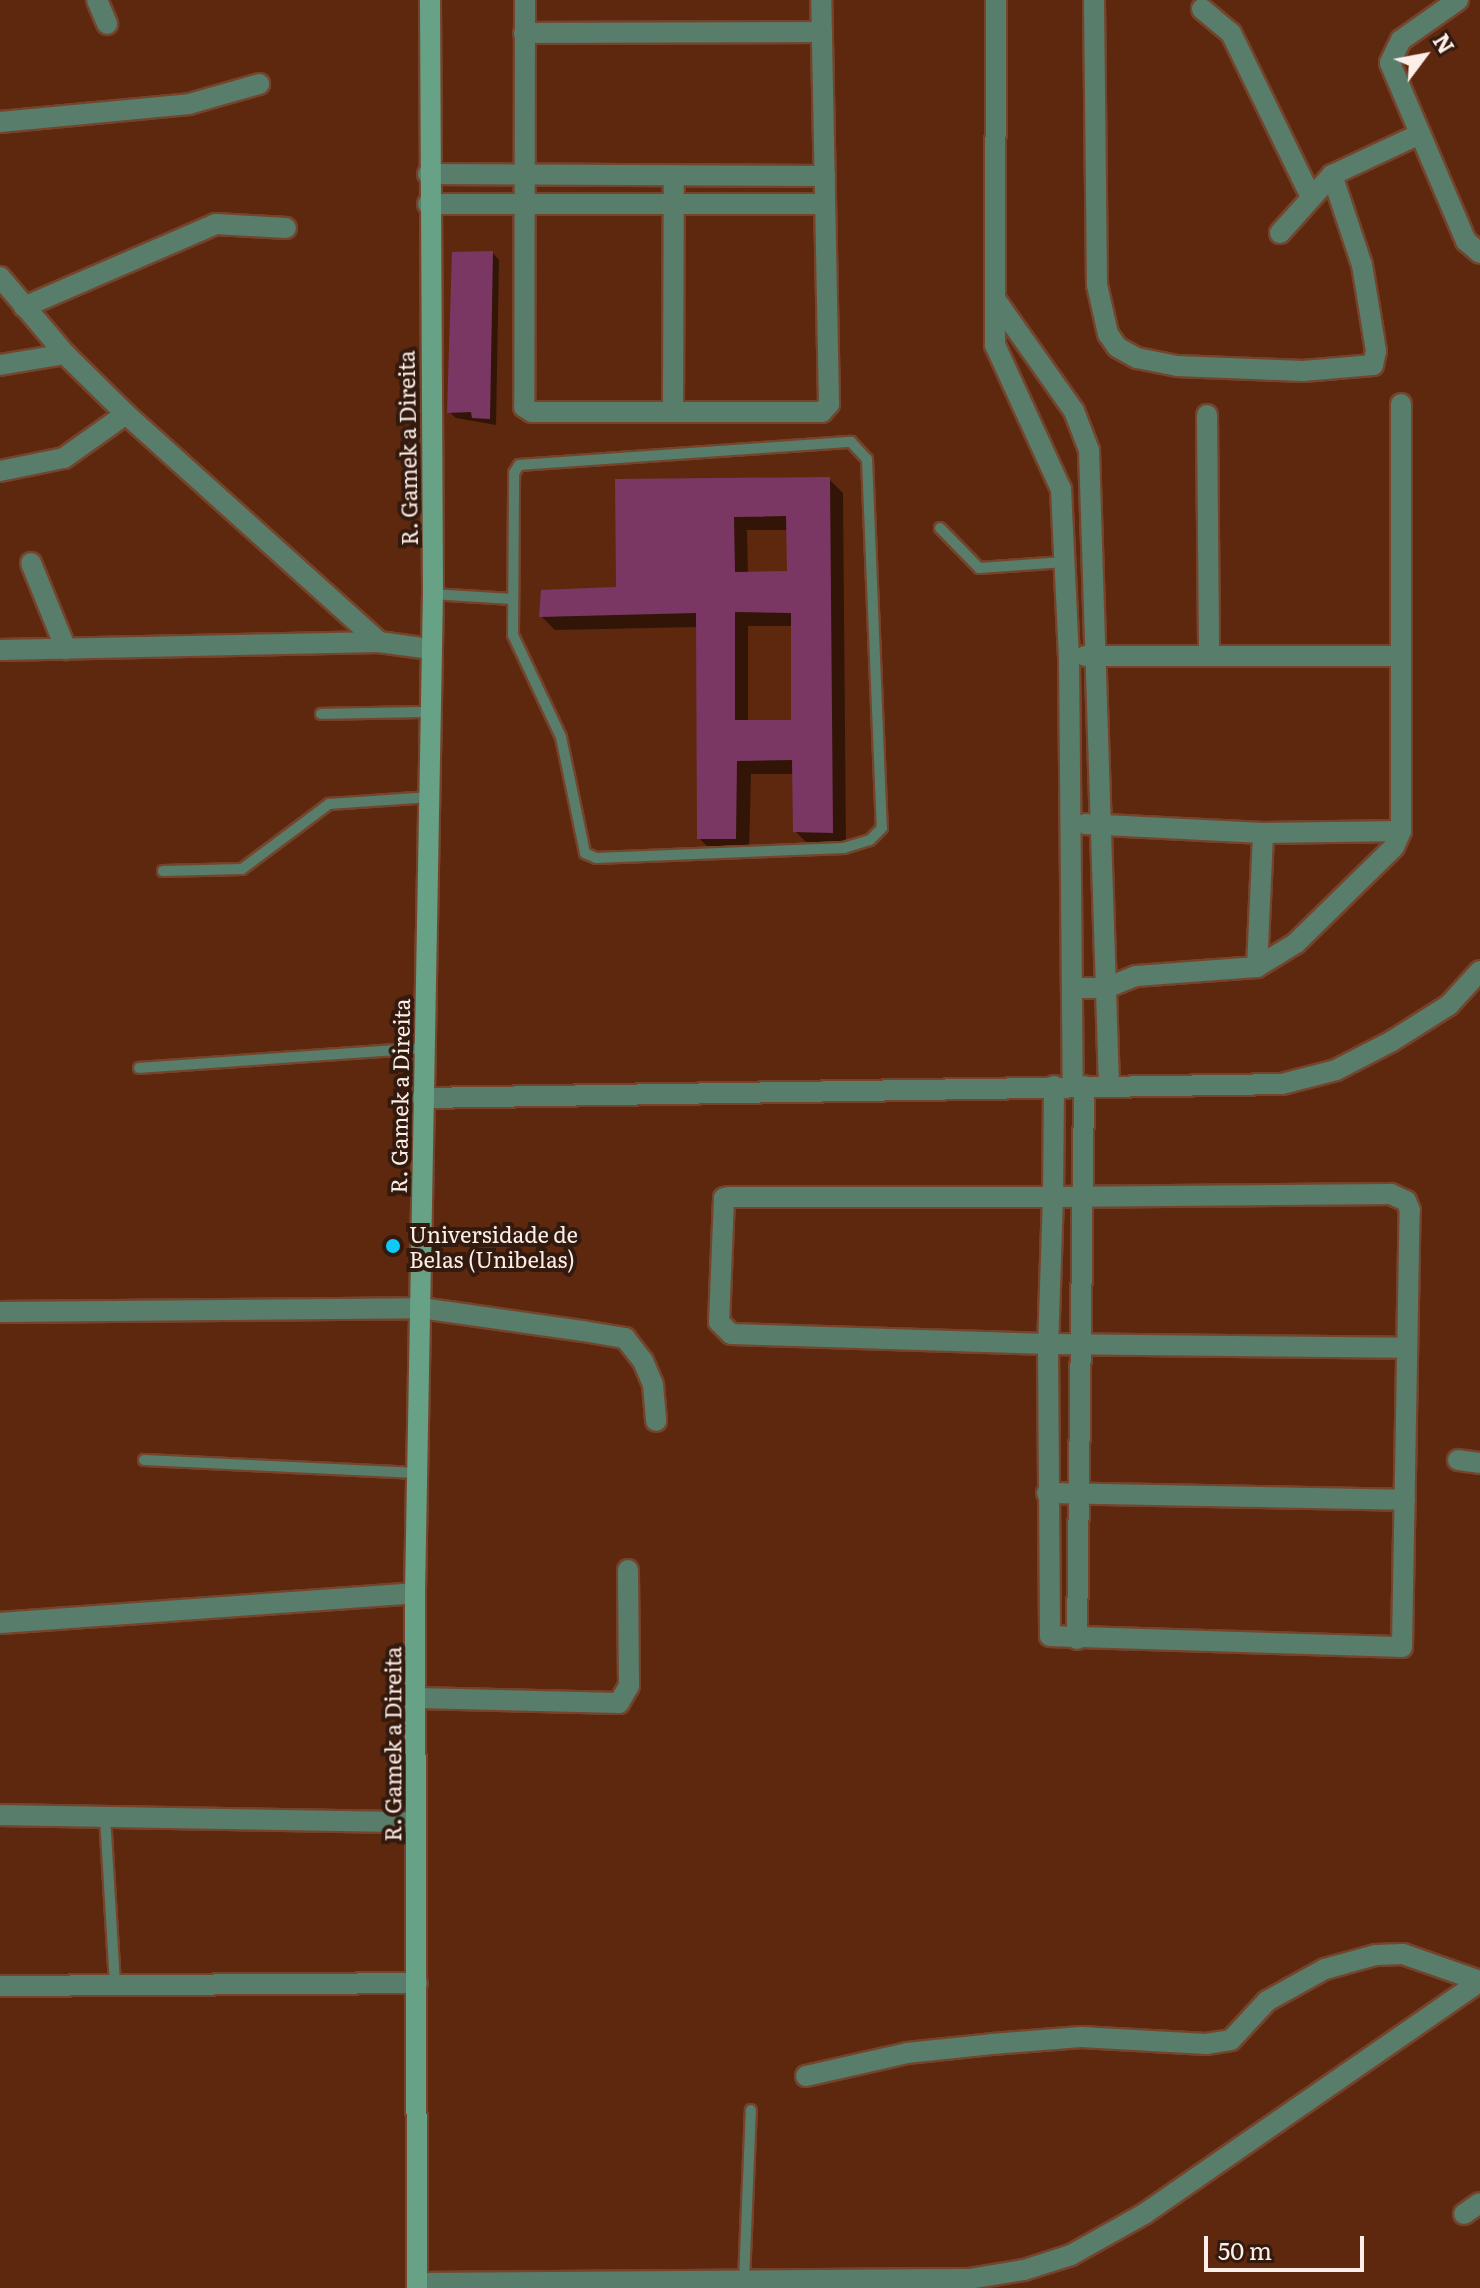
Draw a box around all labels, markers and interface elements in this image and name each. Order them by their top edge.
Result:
north arrow [1384,16,1464,96]
text: N [1426,26,1464,60]
street label: R. Gamek a Direita [392,350,422,546]
street label: R. Gamek a Direita [384,998,414,1194]
place label: Universidade de Belas (Unibelas) [409,1220,578,1272]
marker: Universidade de Belas (Unibelas) [384,1237,402,1255]
street label: R. Gamek a Direita [379,1646,405,1842]
scale bar [1208,2220,1368,2270]
text: 50 m [1218,2232,1272,2267]

